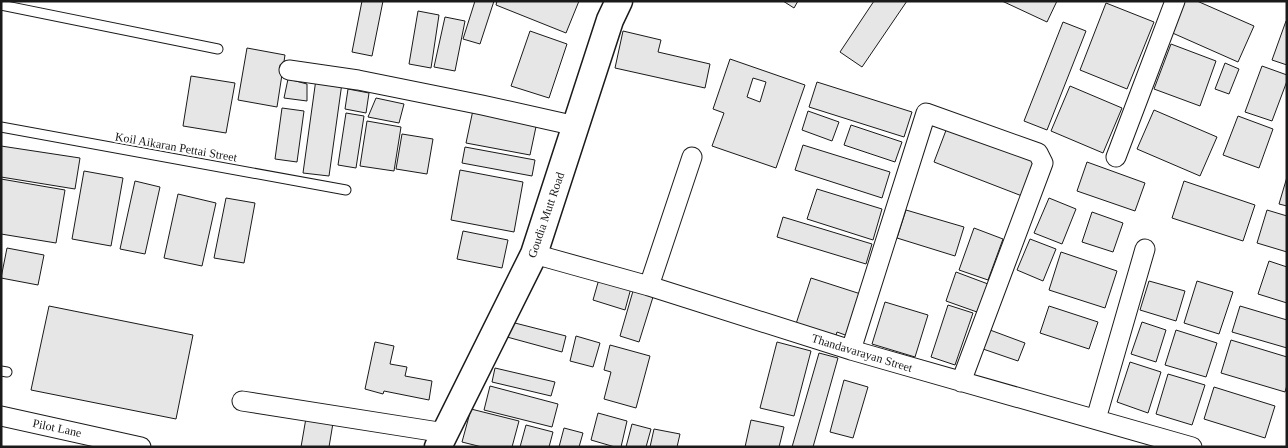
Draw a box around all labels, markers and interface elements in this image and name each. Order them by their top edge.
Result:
street label: Koil Aikaran Pettai Street [114,129,239,165]
street label: Goudia Mutt Road [525,170,567,260]
street label: Thandavarayan Street [810,331,915,375]
street label: Pilot Lane [31,416,83,440]

